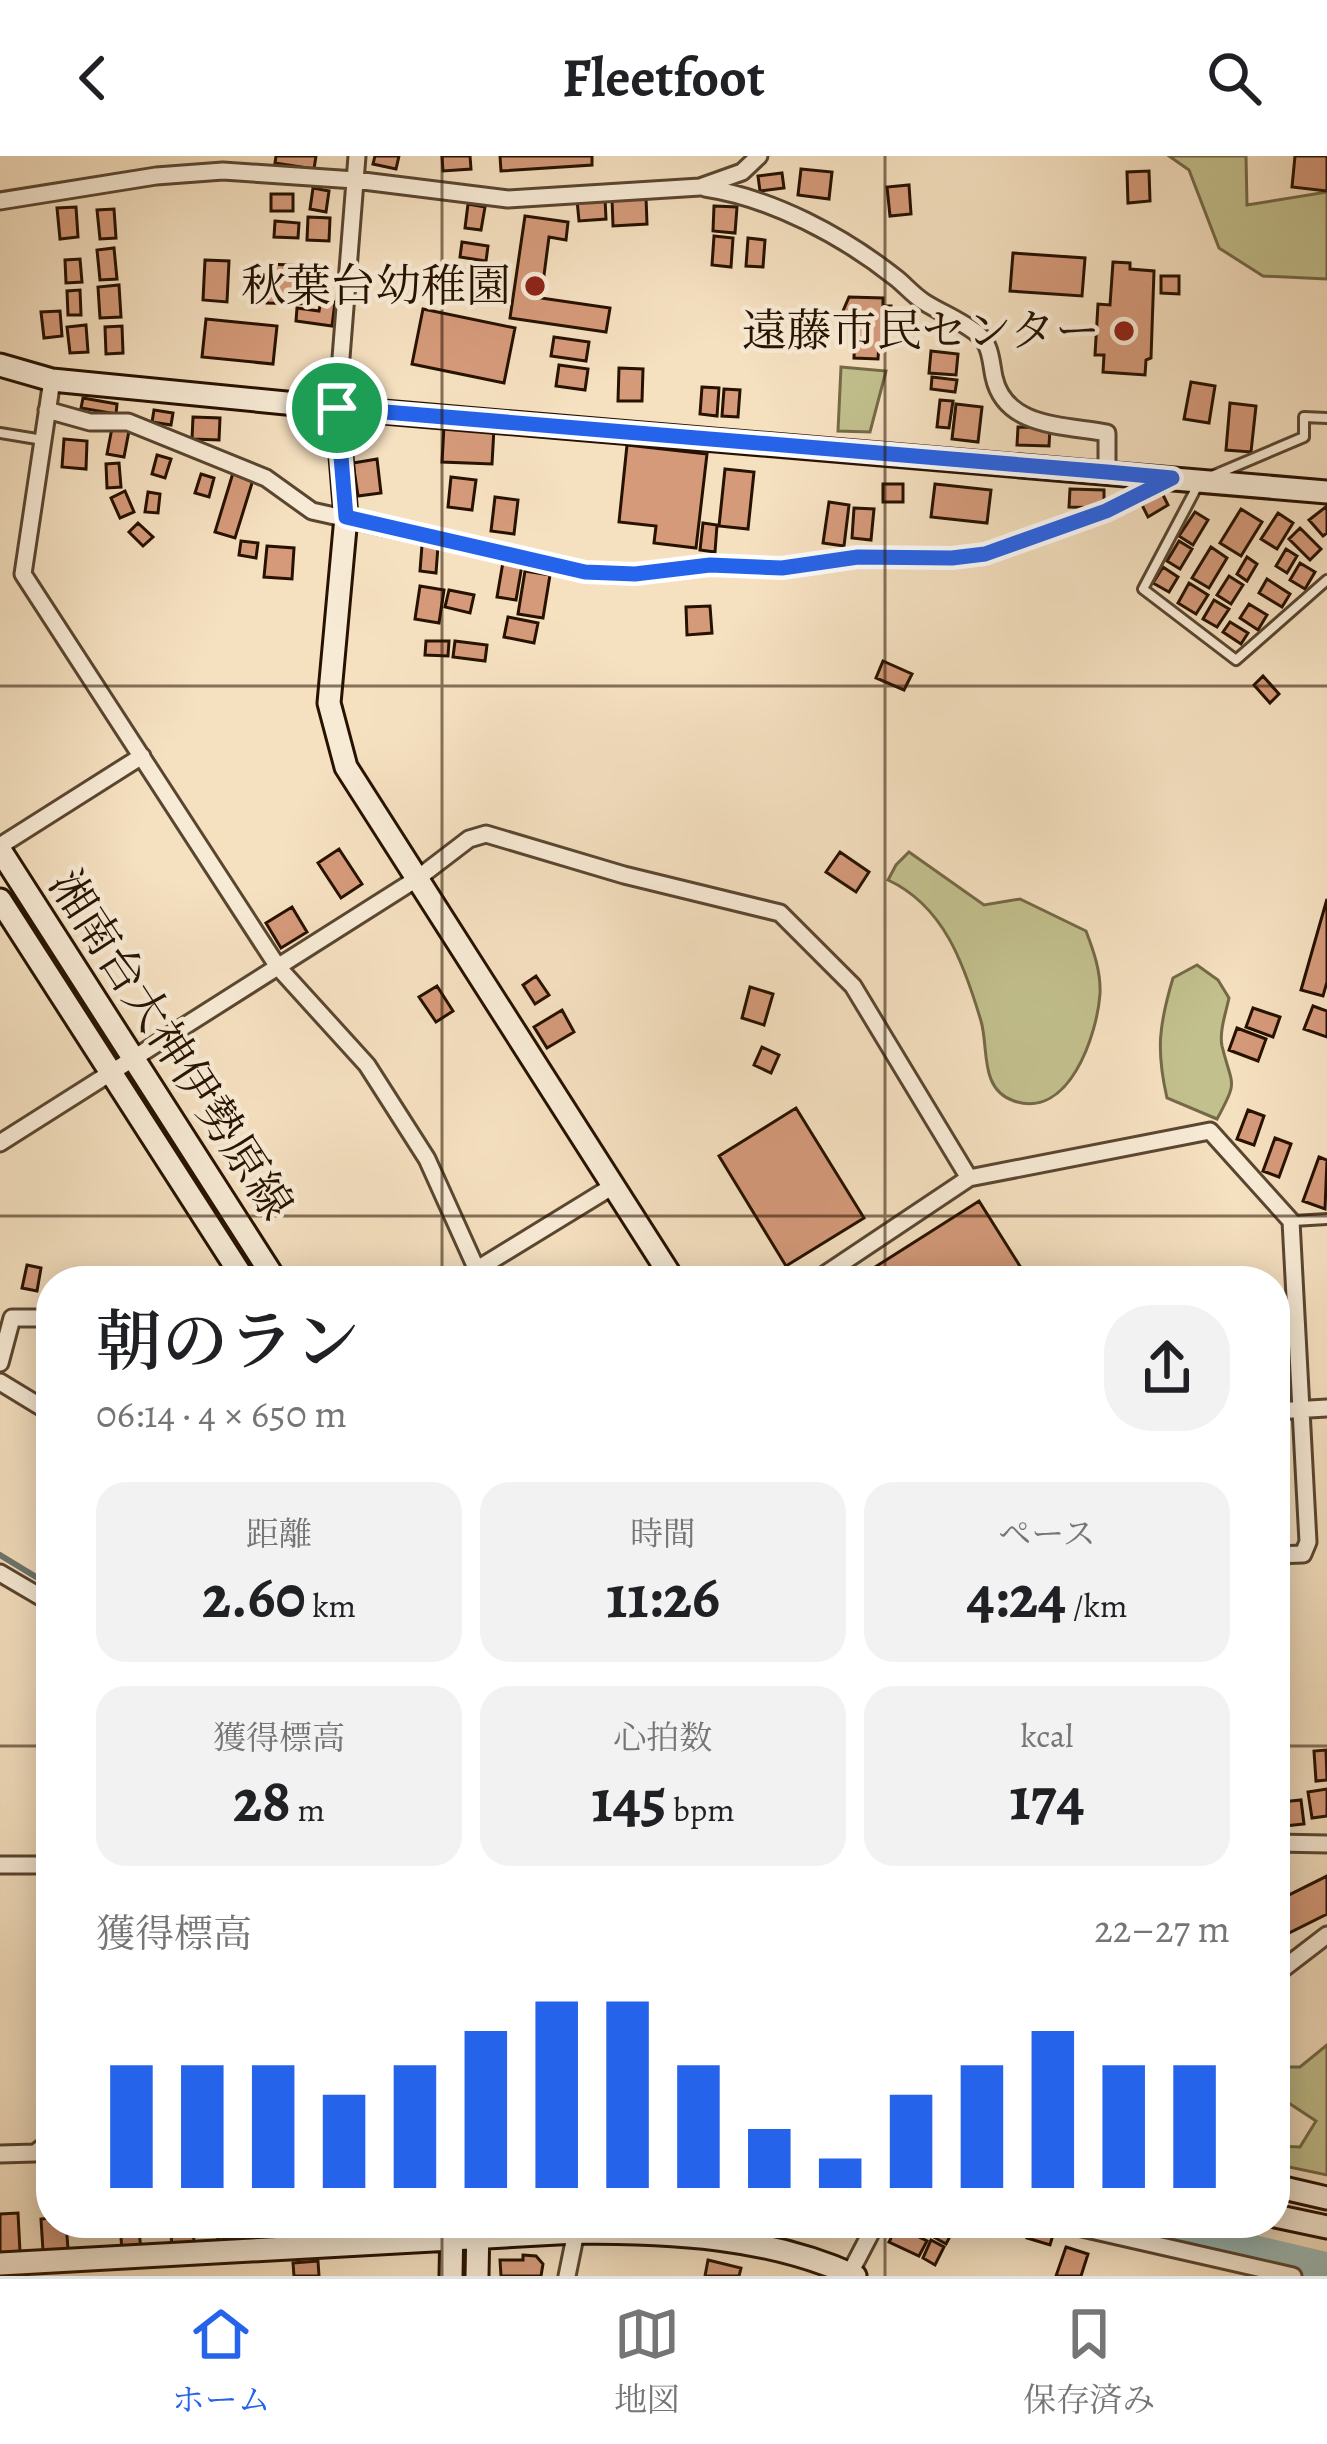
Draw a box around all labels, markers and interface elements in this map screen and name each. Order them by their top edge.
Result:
text: Fleetfoot [562,41,765,115]
icon: back [60,45,126,111]
icon: search [1201,45,1267,111]
place label: 秋葉台幼稚園 [241,255,511,317]
marker: 秋葉台幼稚園 [522,273,548,299]
place label: 遠藤市民センター [742,300,1100,362]
marker: 遠藤市民センター [1111,318,1137,344]
pin [286,357,388,459]
icon: arrive [304,375,370,441]
street label: 湘南台大神伊勢原線 [35,858,307,1232]
text: 朝のラン [96,1297,360,1387]
button: share [1104,1305,1230,1431]
text: 06:14 · 4 × 650 m [96,1387,347,1440]
text: 距離 [246,1511,312,1556]
text: 時間 [630,1511,696,1556]
text: ペース [998,1511,1096,1556]
text: 2.60 [202,1556,306,1638]
text: 11:26 [606,1556,720,1638]
text: 4:24 [967,1556,1066,1638]
text: km [306,1583,356,1628]
text: /km [1066,1583,1127,1628]
text: kcal [1021,1713,1073,1758]
text: 獲得標高 [213,1715,345,1760]
text: 心拍数 [614,1715,713,1760]
text: 174 [1009,1758,1085,1840]
text: 28 [233,1760,291,1842]
text: 145 [591,1760,667,1842]
text: m [291,1787,325,1832]
text: bpm [667,1787,735,1832]
text: 22–27 m [1094,1902,1230,1955]
text: 獲得標高 [96,1907,252,1960]
tab: ホーム [172,2301,271,2422]
tab: 地図 [614,2301,680,2422]
tab: 保存済み [1023,2301,1155,2422]

